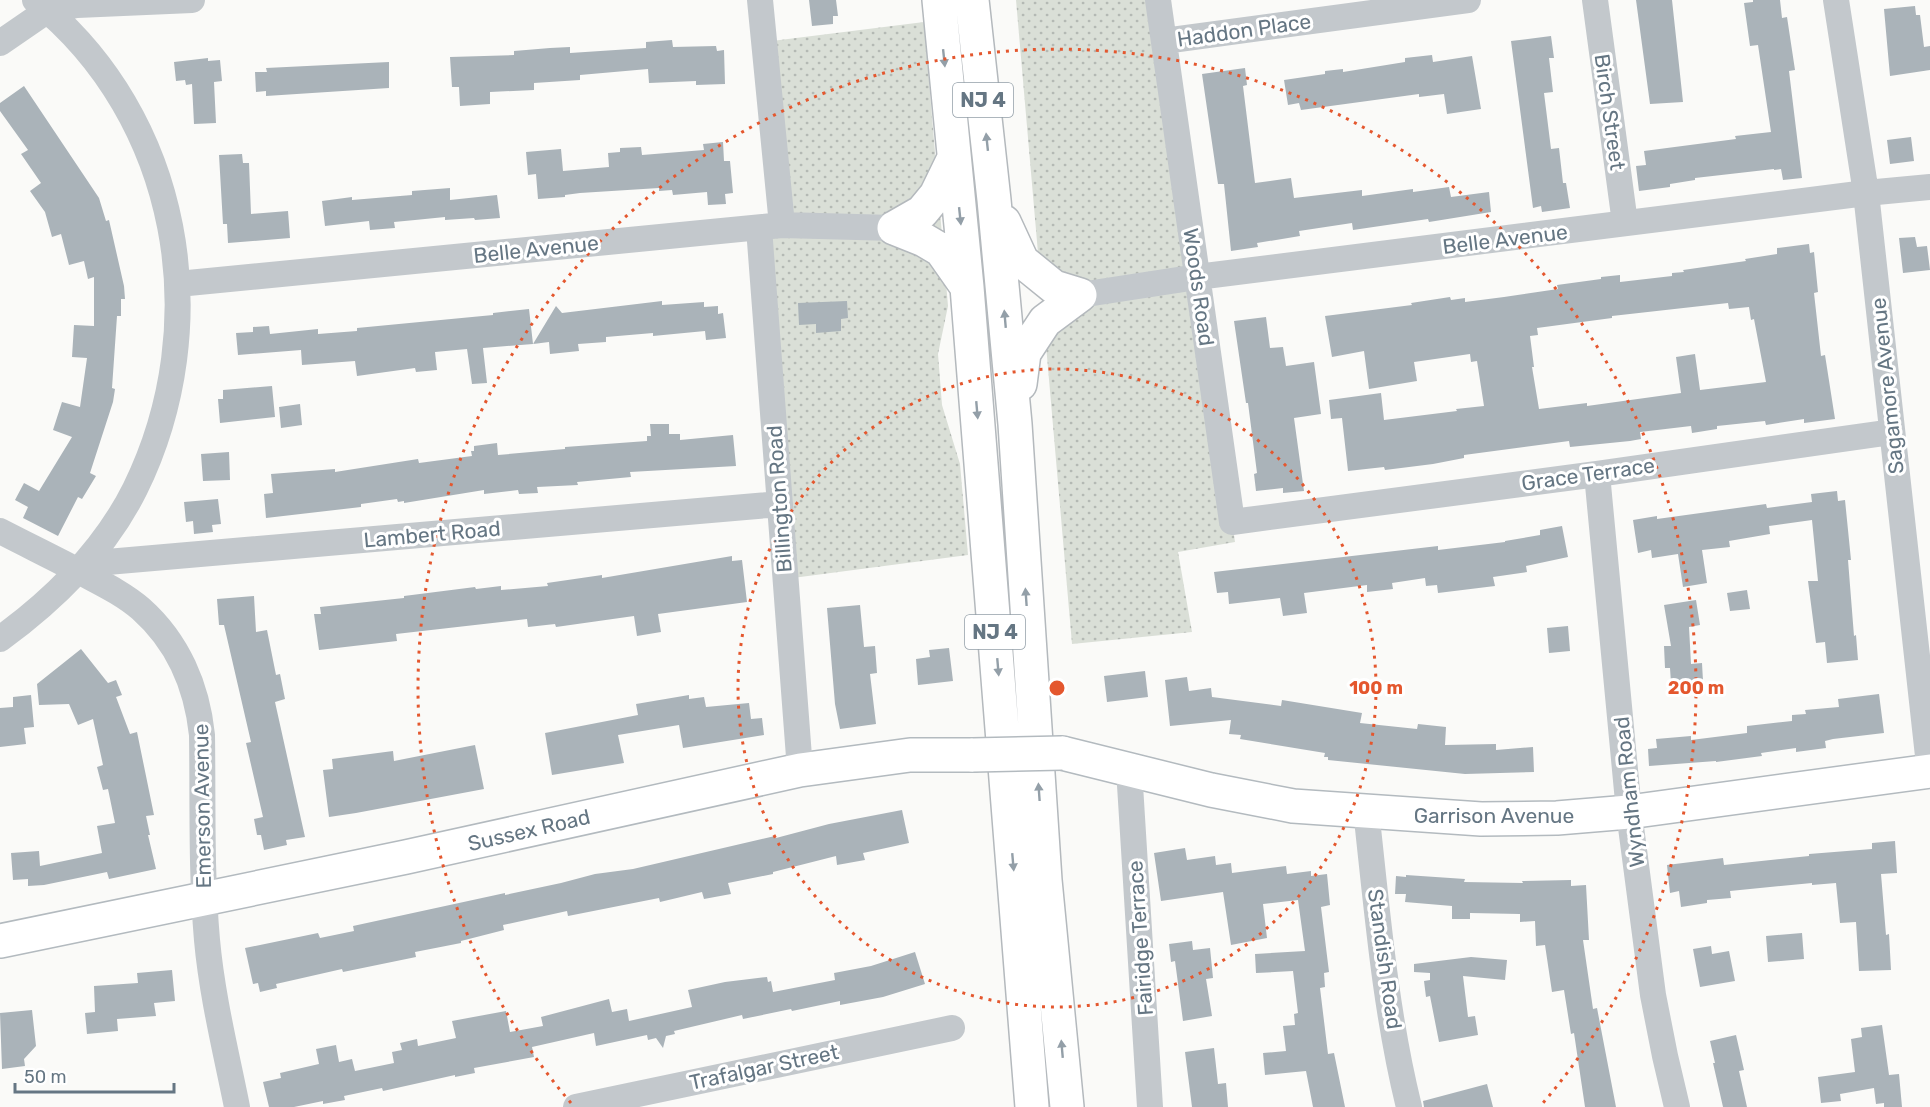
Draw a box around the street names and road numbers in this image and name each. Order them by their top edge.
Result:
street label: Haddon Place [1175,8,1313,52]
street label: Birch Street [1589,52,1631,172]
road number: NJ 4 [953,83,1013,117]
street label: Belle Avenue [1441,219,1569,259]
street label: Woods Road [1178,227,1220,347]
street label: Belle Avenue [472,230,600,268]
street label: Sagamore Avenue [1865,297,1909,475]
street label: Billington Road [761,425,797,573]
street label: Grace Terrace [1520,452,1656,496]
street label: Lambert Road [362,516,502,552]
road number: NJ 4 [965,615,1025,649]
street label: Wyndham Road [1609,715,1649,869]
street label: Emerson Avenue [188,723,216,889]
street label: Garrison Avenue [1414,803,1574,828]
street label: Sussex Road [465,804,593,856]
street label: Fairidge Terrace [1122,860,1158,1016]
street label: Standish Road [1363,887,1407,1031]
street label: Trafalgar Street [687,1039,841,1095]

